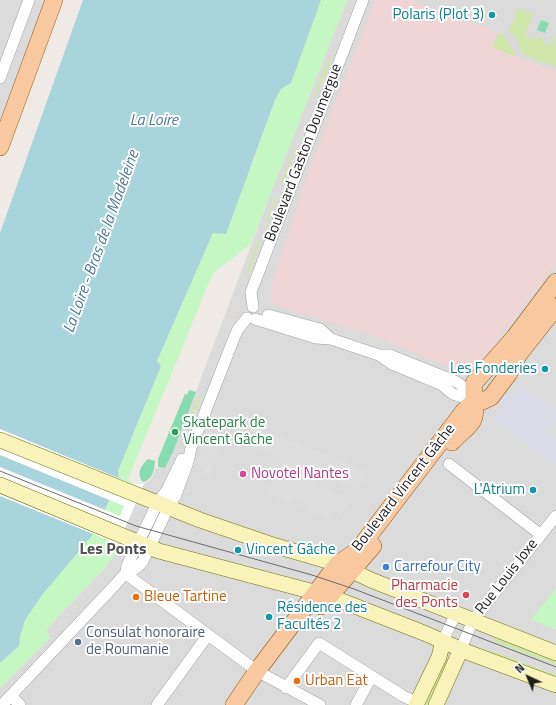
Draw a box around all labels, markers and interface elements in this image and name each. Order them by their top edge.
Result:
place label: Polaris (Plot 3) [392,6,484,24]
marker: Polaris (Plot 3) [487,10,497,20]
street label: Boulevard Gaston Doumergue [262,61,346,245]
water label: La Loire [130,111,178,131]
water label: La Loire - Bras de la Madeleine [60,148,144,336]
place label: Les Fonderies [450,360,537,378]
marker: Les Fonderies [540,364,550,374]
place label: Skatepark de Vincent Gâche [183,414,273,449]
street label: Boulevard Vincent Gâche [349,421,459,555]
marker: Skatepark de Vincent Gâche [170,427,180,437]
place label: Novotel Nantes [251,465,349,483]
marker: Novotel Nantes [238,469,248,479]
place label: L'Atrium [474,481,525,499]
marker: L'Atrium [528,485,538,495]
street label: Rue Louis Joxe [472,536,542,618]
district label: Les Ponts [80,540,146,560]
place label: Vincent Gâche [246,541,336,559]
marker: Vincent Gâche [233,545,243,555]
place label: Carrefour City [394,558,481,576]
marker: Carrefour City [381,562,391,572]
place label: Pharmacie des Ponts [391,577,458,612]
place label: Bleue Tartine [144,588,227,606]
marker: Pharmacie des Ponts [461,590,471,600]
marker: Bleue Tartine [131,592,141,602]
place label: Résidence des Facultés 2 [277,599,367,634]
marker: Résidence des Facultés 2 [264,612,274,622]
place label: Consulat honoraire de Roumanie [86,624,205,659]
marker: Consulat honoraire de Roumanie [73,637,83,647]
north arrow [508,657,548,697]
text: N [511,660,528,677]
place label: Urban Eat [305,672,368,690]
marker: Urban Eat [292,676,302,686]

